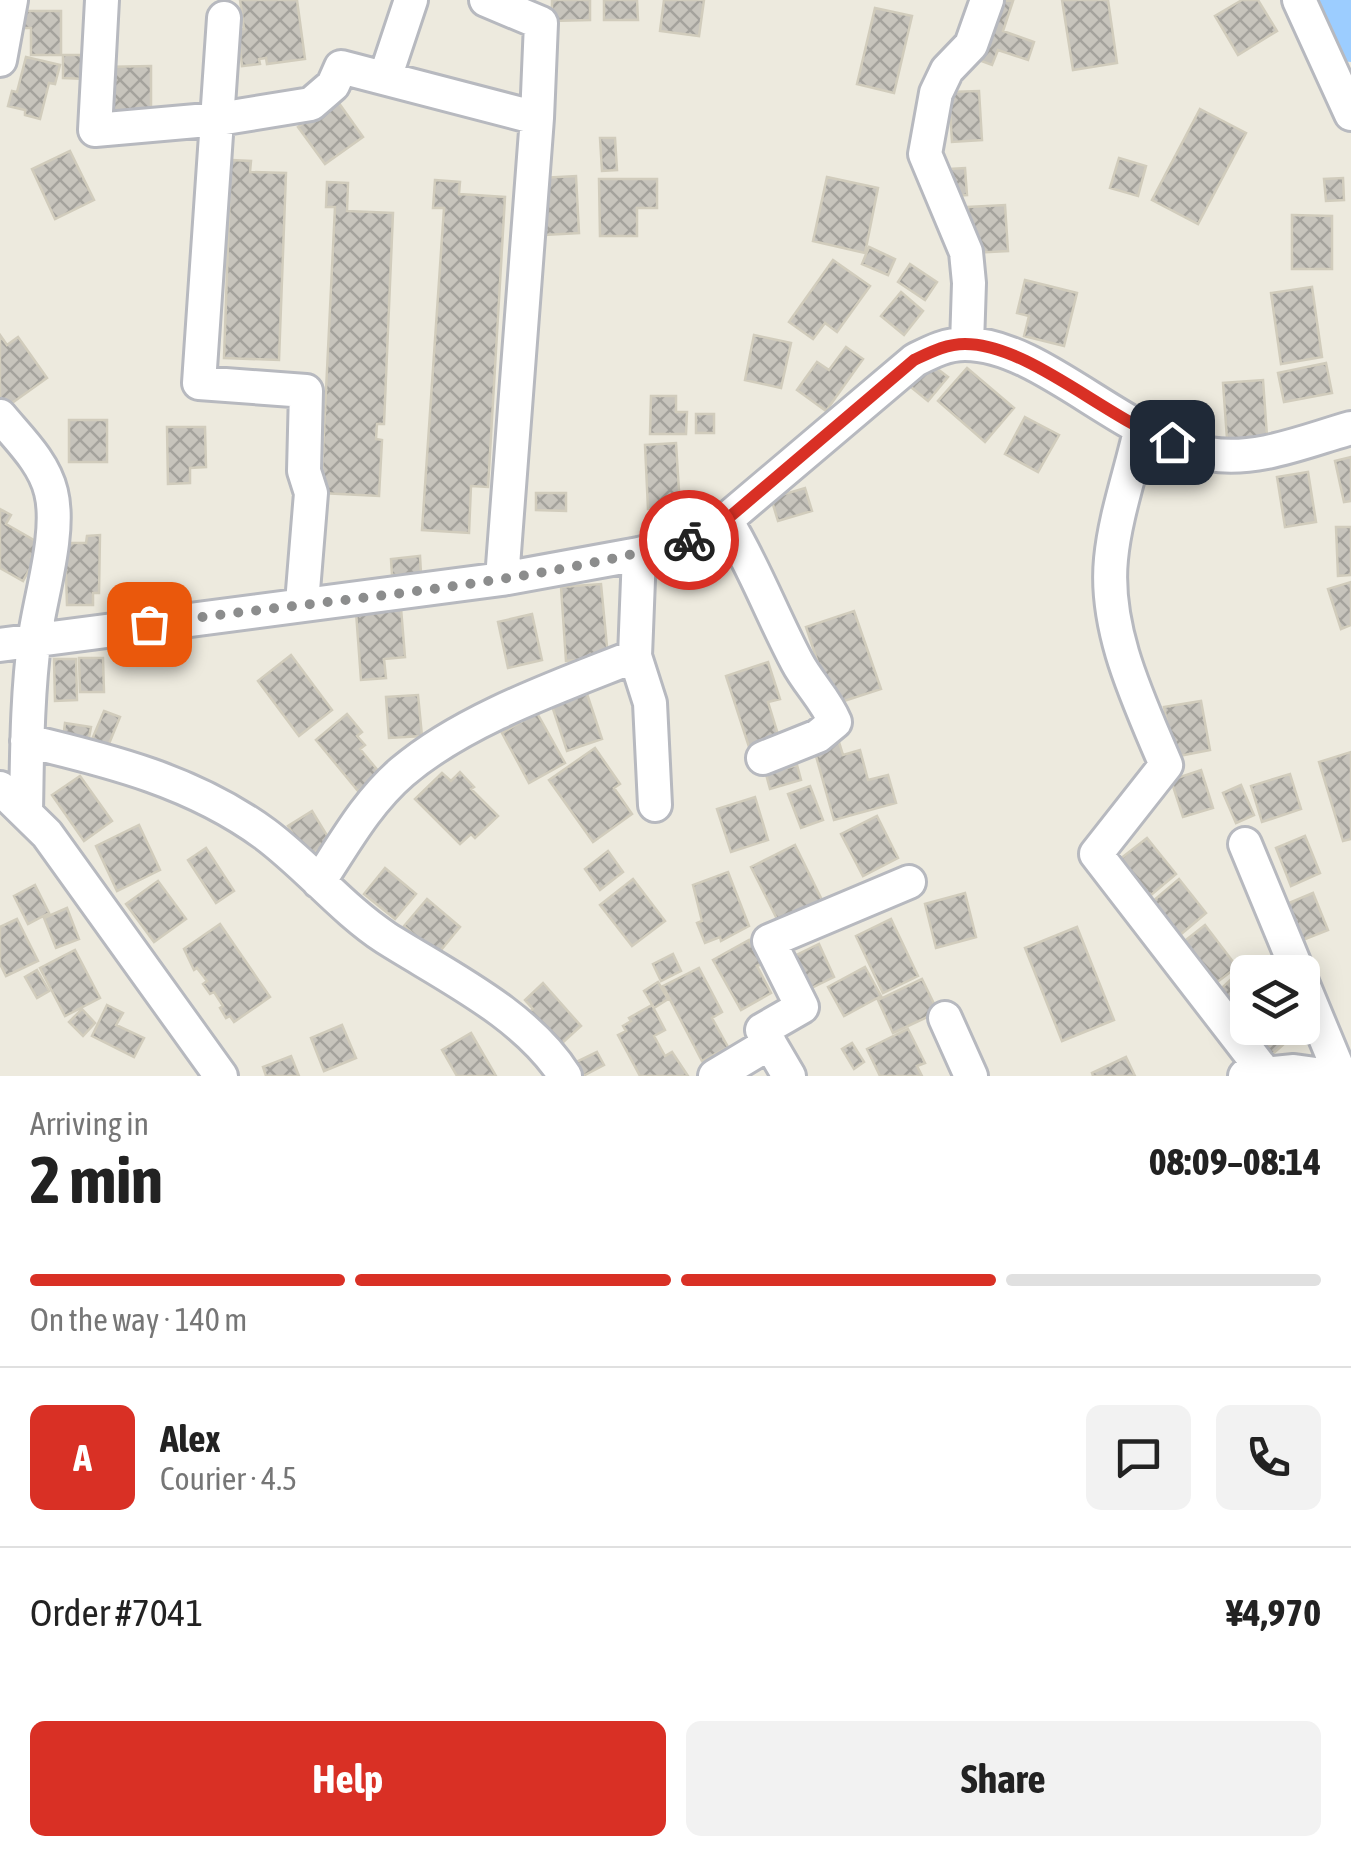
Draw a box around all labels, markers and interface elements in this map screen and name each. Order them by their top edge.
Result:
pin [1130,400,1215,485]
icon: home [1145,415,1200,470]
courier [639,490,739,590]
icon: bike [662,513,717,568]
pin [107,582,192,667]
icon: bag [122,597,177,652]
map controls [1230,955,1320,1045]
button: layers [1230,955,1320,1045]
text: Arriving in [30,1105,149,1142]
text: 08:09–08:14 [1149,1140,1321,1183]
text: 2 min [30,1142,163,1217]
text: On the way · 140 m [30,1301,247,1338]
button: chat [1086,1405,1191,1510]
button: phone [1216,1405,1321,1510]
text: Alex [160,1417,221,1460]
text: A [73,1436,92,1479]
text: Courier · 4.5 [160,1460,297,1497]
text: Order #7041 [30,1591,203,1634]
text: ¥4,970 [1226,1591,1321,1634]
button: Help [30,1721,666,1836]
button: Share [686,1721,1321,1836]

